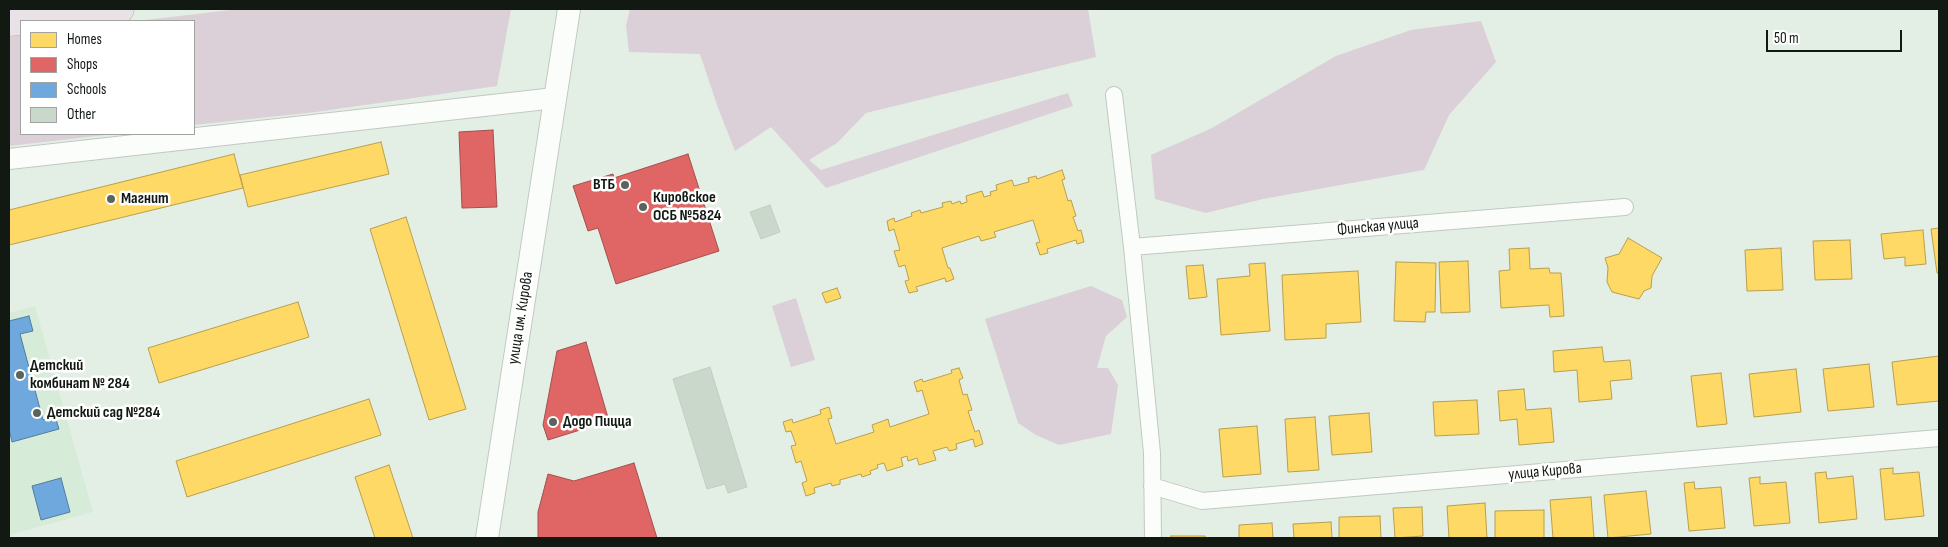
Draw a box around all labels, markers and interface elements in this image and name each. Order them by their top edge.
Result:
legend [20,20,195,135]
scale bar [1768,20,1904,52]
text: 50 m [1774,29,1799,48]
text: Homes [67,30,102,49]
text: Shops [67,55,98,74]
text: Schools [67,80,106,99]
text: Other [67,105,96,124]
place label: ВТБ [593,175,615,195]
marker: ВТБ [619,179,631,191]
place label: Кировское ОСБ №5824 [653,188,721,226]
place label: Магнит [121,189,169,209]
marker: Магнит [105,193,117,205]
marker: Кировское ОСБ №5824 [637,201,649,213]
street label: Финская улица [1336,214,1420,240]
street label: улица им. Кирова [504,270,538,366]
place label: Детский комбинат № 284 [30,356,130,394]
marker: Детский комбинат № 284 [14,369,26,381]
place label: Детский сад №284 [47,403,160,423]
marker: Детский сад №284 [31,407,43,419]
place label: Додо Пицца [563,412,632,432]
marker: Додо Пицца [547,416,559,428]
street label: улица Кирова [1507,459,1583,485]

